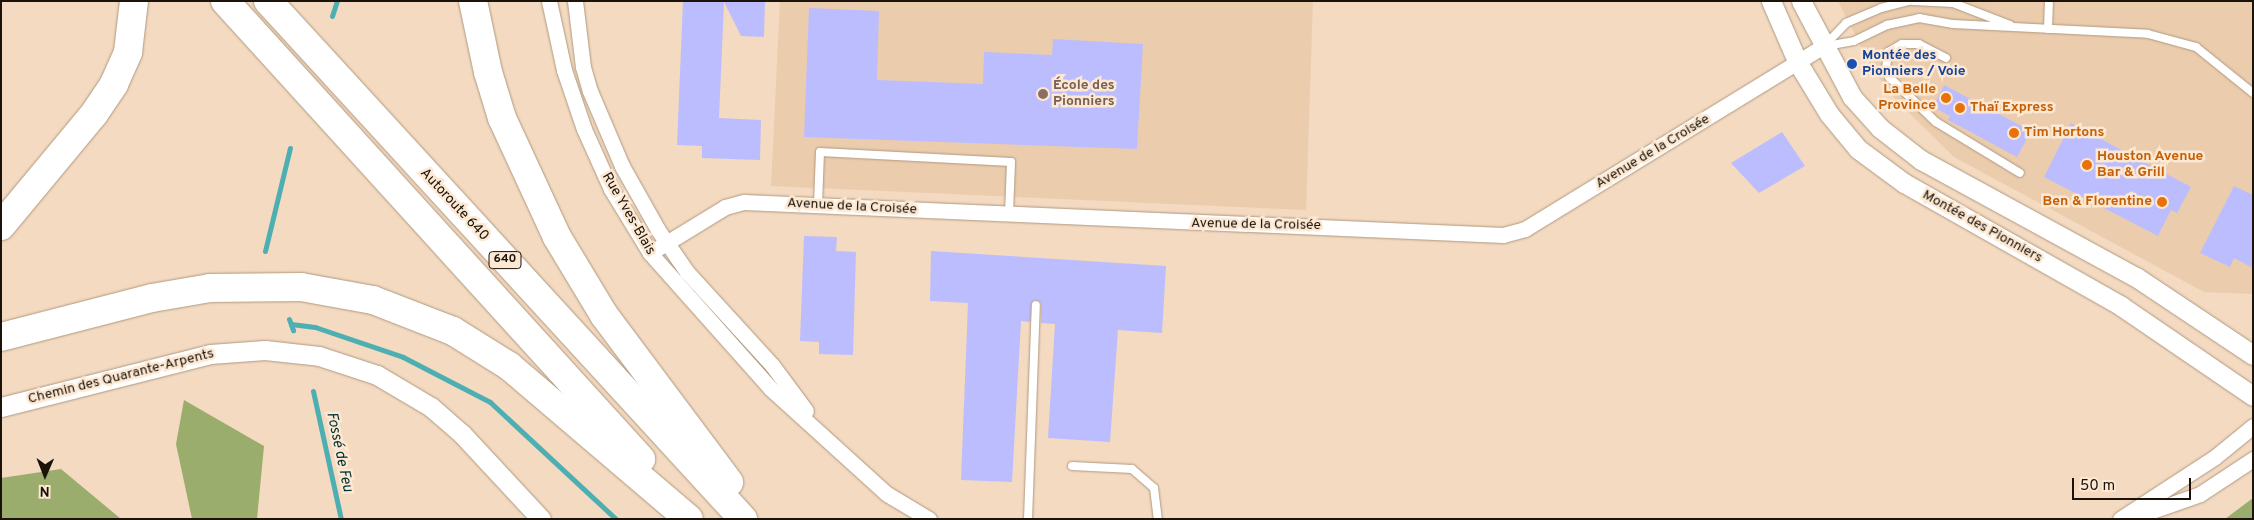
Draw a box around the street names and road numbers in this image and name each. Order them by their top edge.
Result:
street label: Avenue de la Croisée [1593,111,1713,193]
street label: Autoroute 640 [416,165,492,245]
street label: Rue Yves-Blais [597,170,659,258]
street label: Montée des Pionniers [1919,187,2045,267]
street label: Avenue de la Croisée [787,195,917,219]
street label: Avenue de la Croisée [1191,215,1321,235]
road number: 640 [488,250,522,270]
street label: Chemin des Quarante-Arpents [26,346,216,408]

